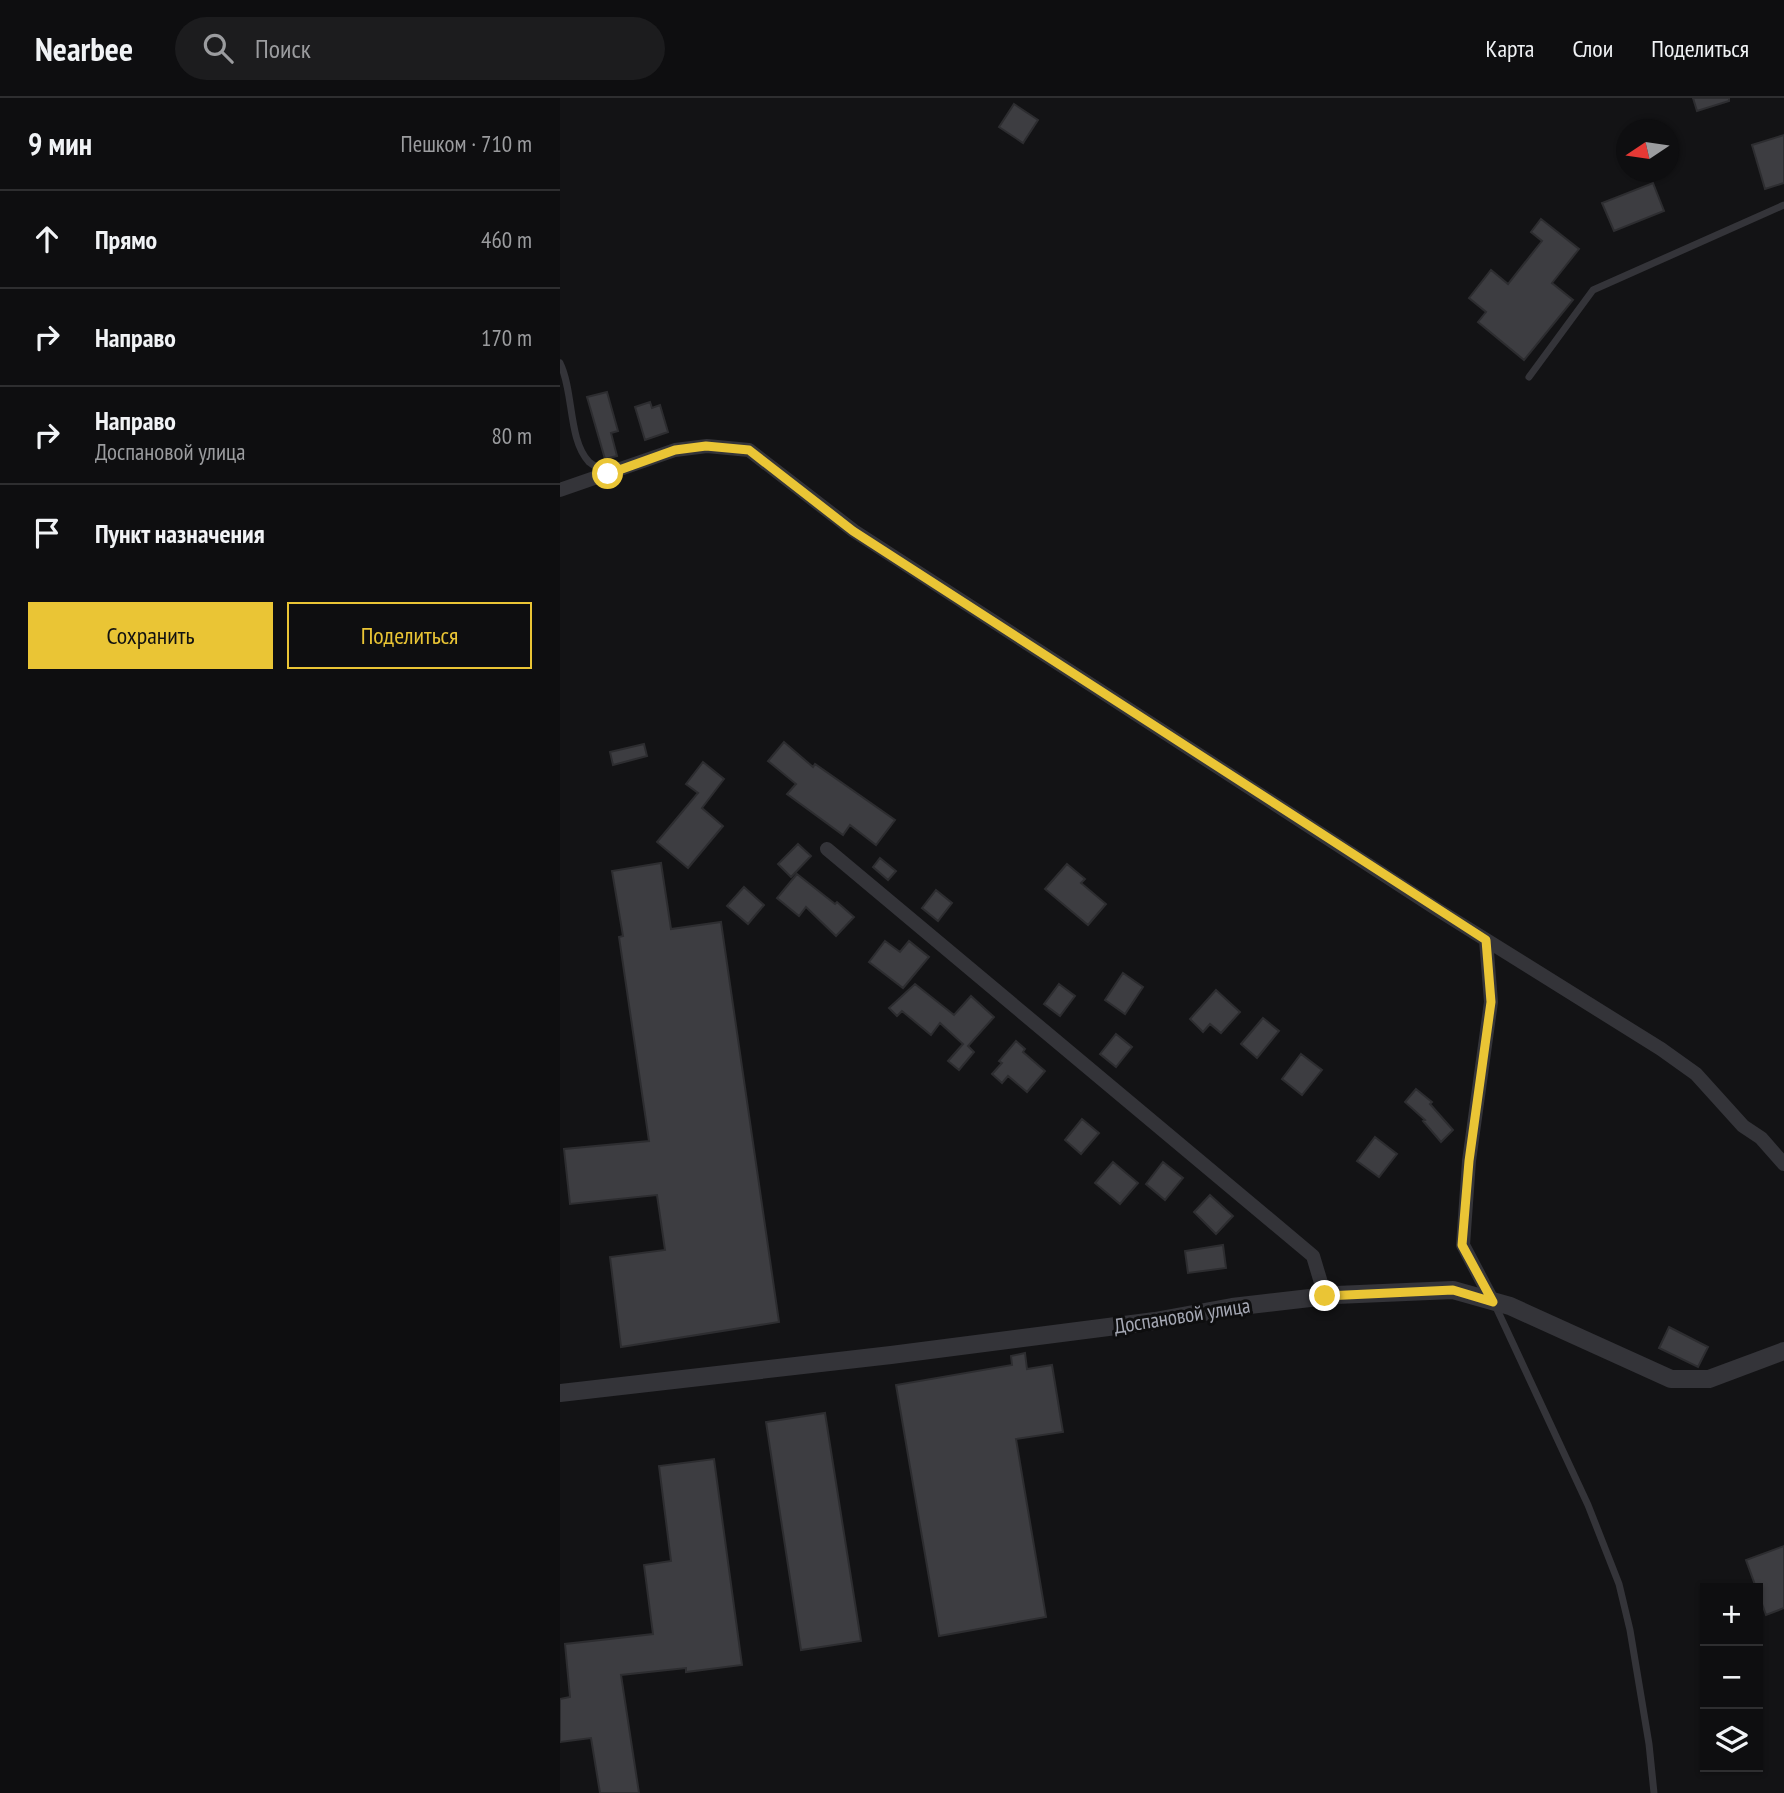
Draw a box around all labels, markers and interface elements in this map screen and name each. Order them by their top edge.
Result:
search box [175,17,665,80]
text: Nearbee [35,27,133,70]
icon: search [199,29,237,67]
text: Поиск [255,32,311,65]
text: Карта [1486,33,1534,64]
text: Слои [1572,33,1613,64]
text: Поделиться [1651,33,1749,64]
north arrow [1616,119,1679,182]
text: 9 мин [28,124,92,163]
text: Пешком · 710 m [401,129,532,158]
icon: ahead [28,220,66,258]
text: Прямо [95,223,157,256]
text: 460 m [481,225,532,254]
icon: right [28,318,66,356]
text: Направо [95,321,176,354]
text: 170 m [481,323,532,352]
text: Направо [95,404,176,437]
icon: right [28,416,66,454]
text: 80 m [491,421,532,450]
text: Доспановой улица [95,437,245,466]
route start [592,458,623,489]
icon: arrive [28,514,66,552]
text: Пункт назначения [95,517,265,550]
button: Сохранить [28,602,273,669]
button: Поделиться [287,602,532,669]
route end [1309,1280,1340,1311]
street label: Доспановой улица [1112,1291,1252,1340]
map controls [1700,1583,1763,1772]
button: + [1700,1583,1763,1646]
button: − [1700,1646,1763,1709]
button: layers [1700,1709,1763,1772]

